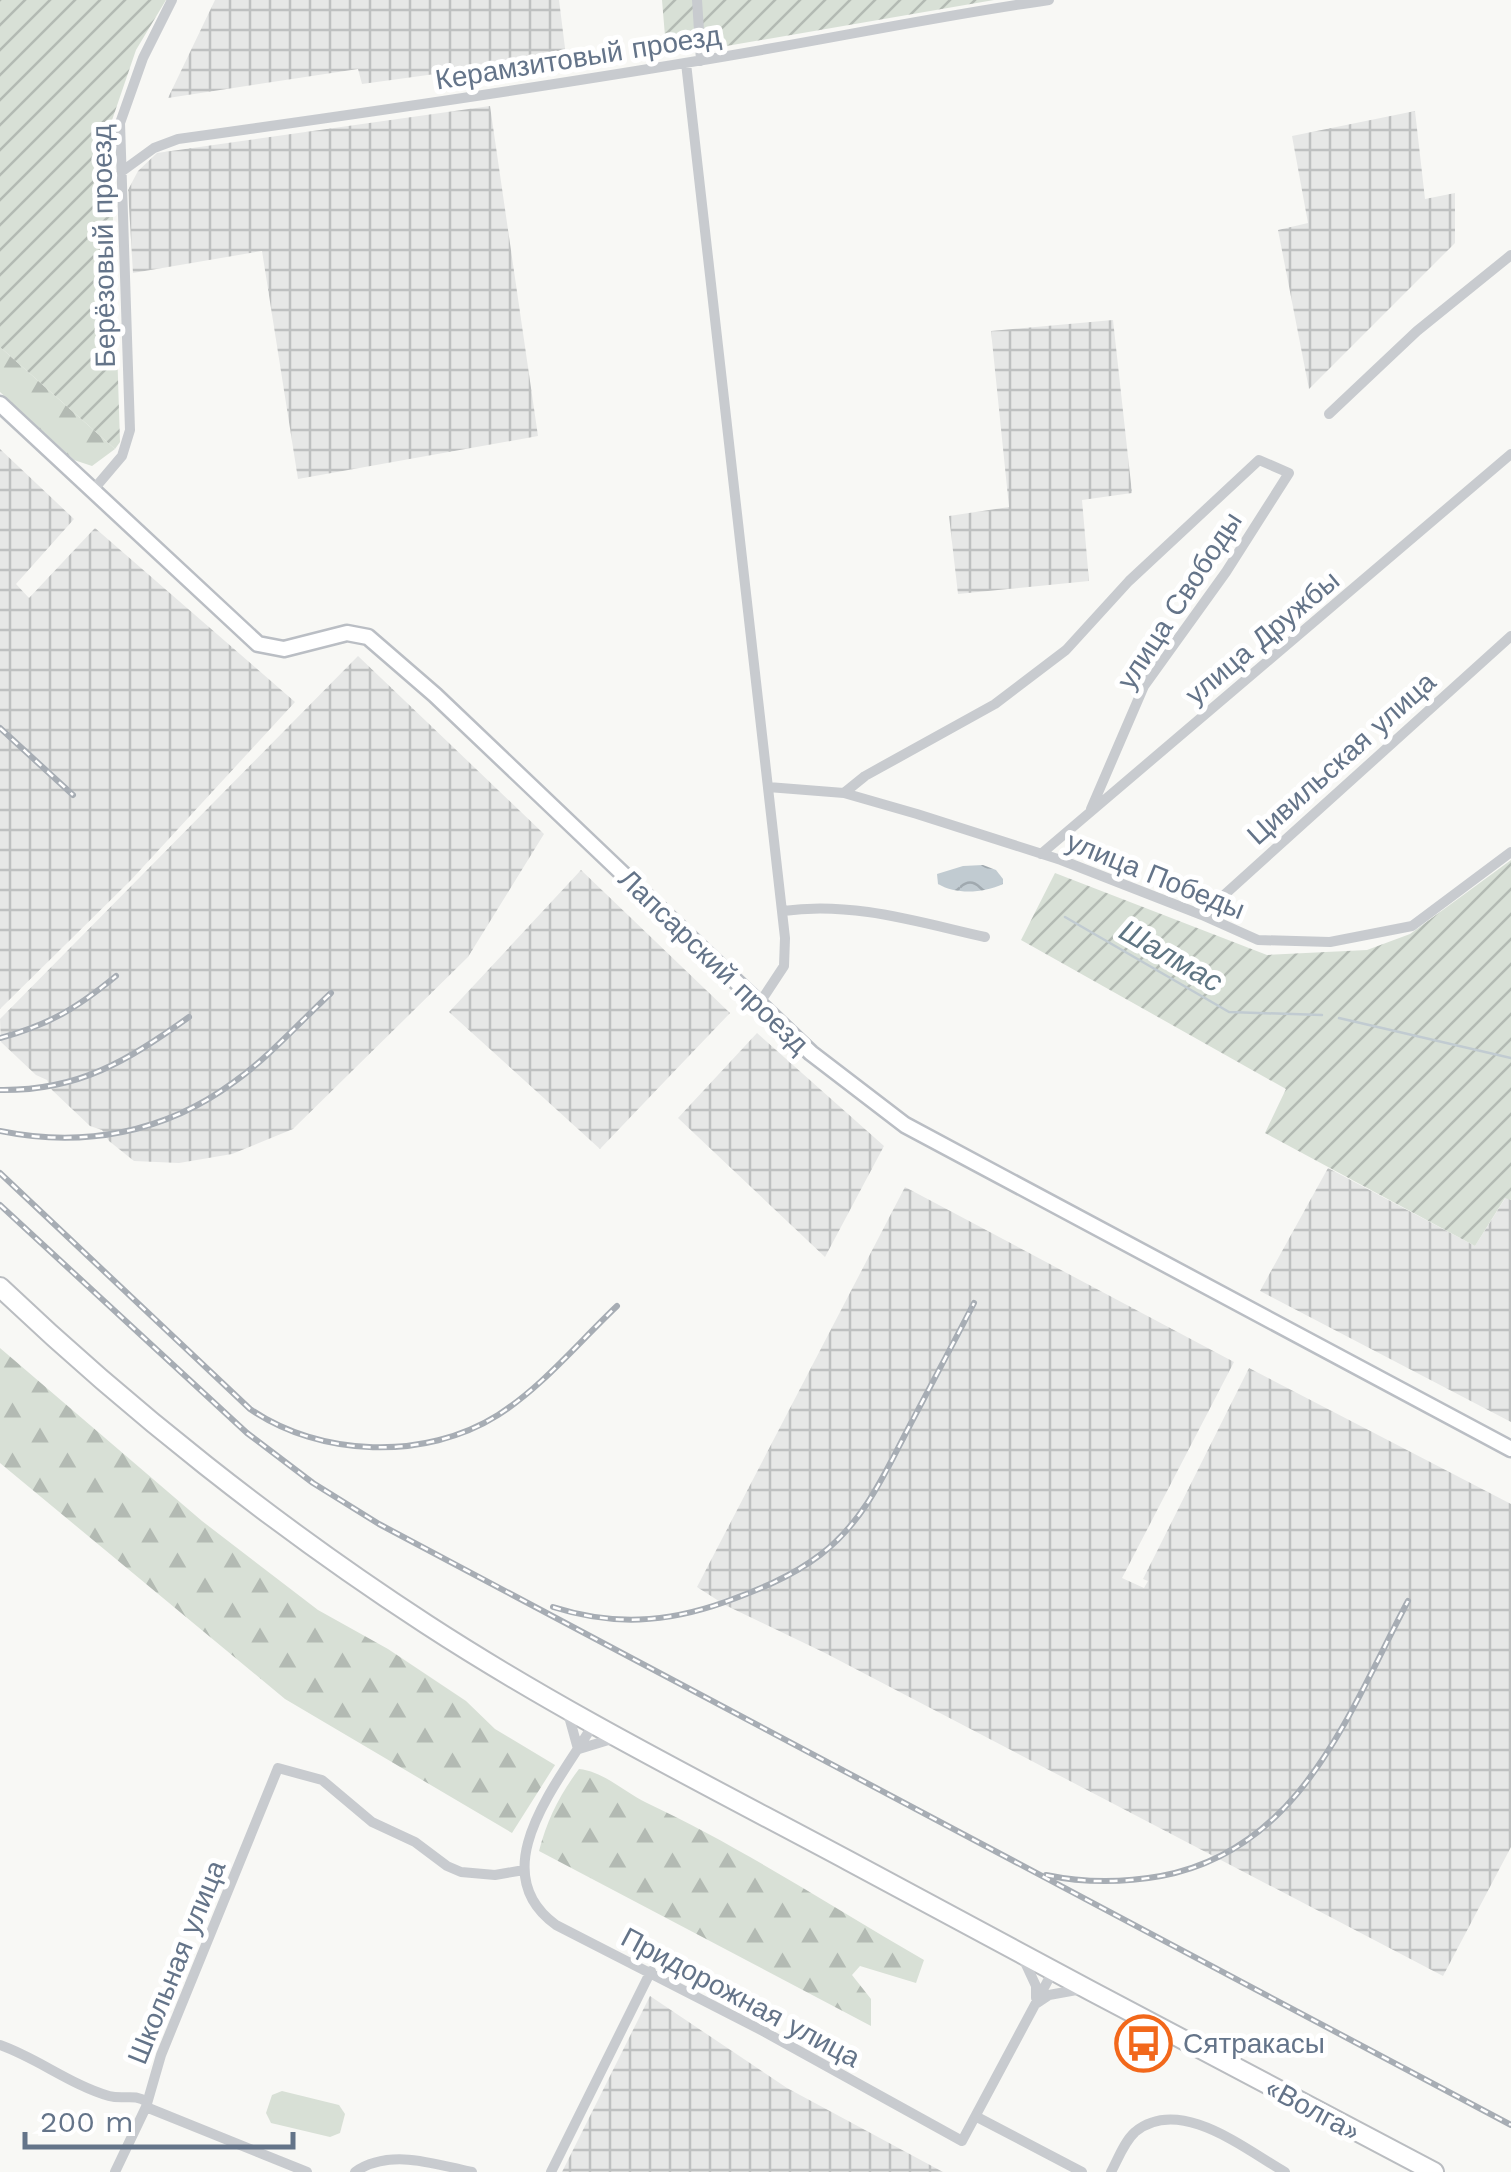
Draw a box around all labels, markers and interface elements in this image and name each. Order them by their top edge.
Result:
street label: Керамзитовый проезд [433,19,723,96]
street label: Берёзовый проезд [85,124,122,368]
street label: улица Свободы [1110,506,1249,695]
street label: улица Дружбы [1179,564,1346,711]
street label: Цивильская улица [1240,665,1443,852]
street label: улица Победы [1062,825,1250,926]
street label: Лапсарский проезд [612,862,815,1060]
water label: Шалмас [1114,912,1229,999]
street label: Школьная улица [121,1855,233,2069]
street label: Придорожная улица [616,1921,866,2075]
bus stop icon: Сятракасы [1114,2013,1174,2073]
place label: Сятракасы [1183,2027,1325,2060]
street label: «Волга» [1260,2071,1366,2148]
scale bar [25,2087,292,2149]
text: 200 m [40,2104,134,2139]

